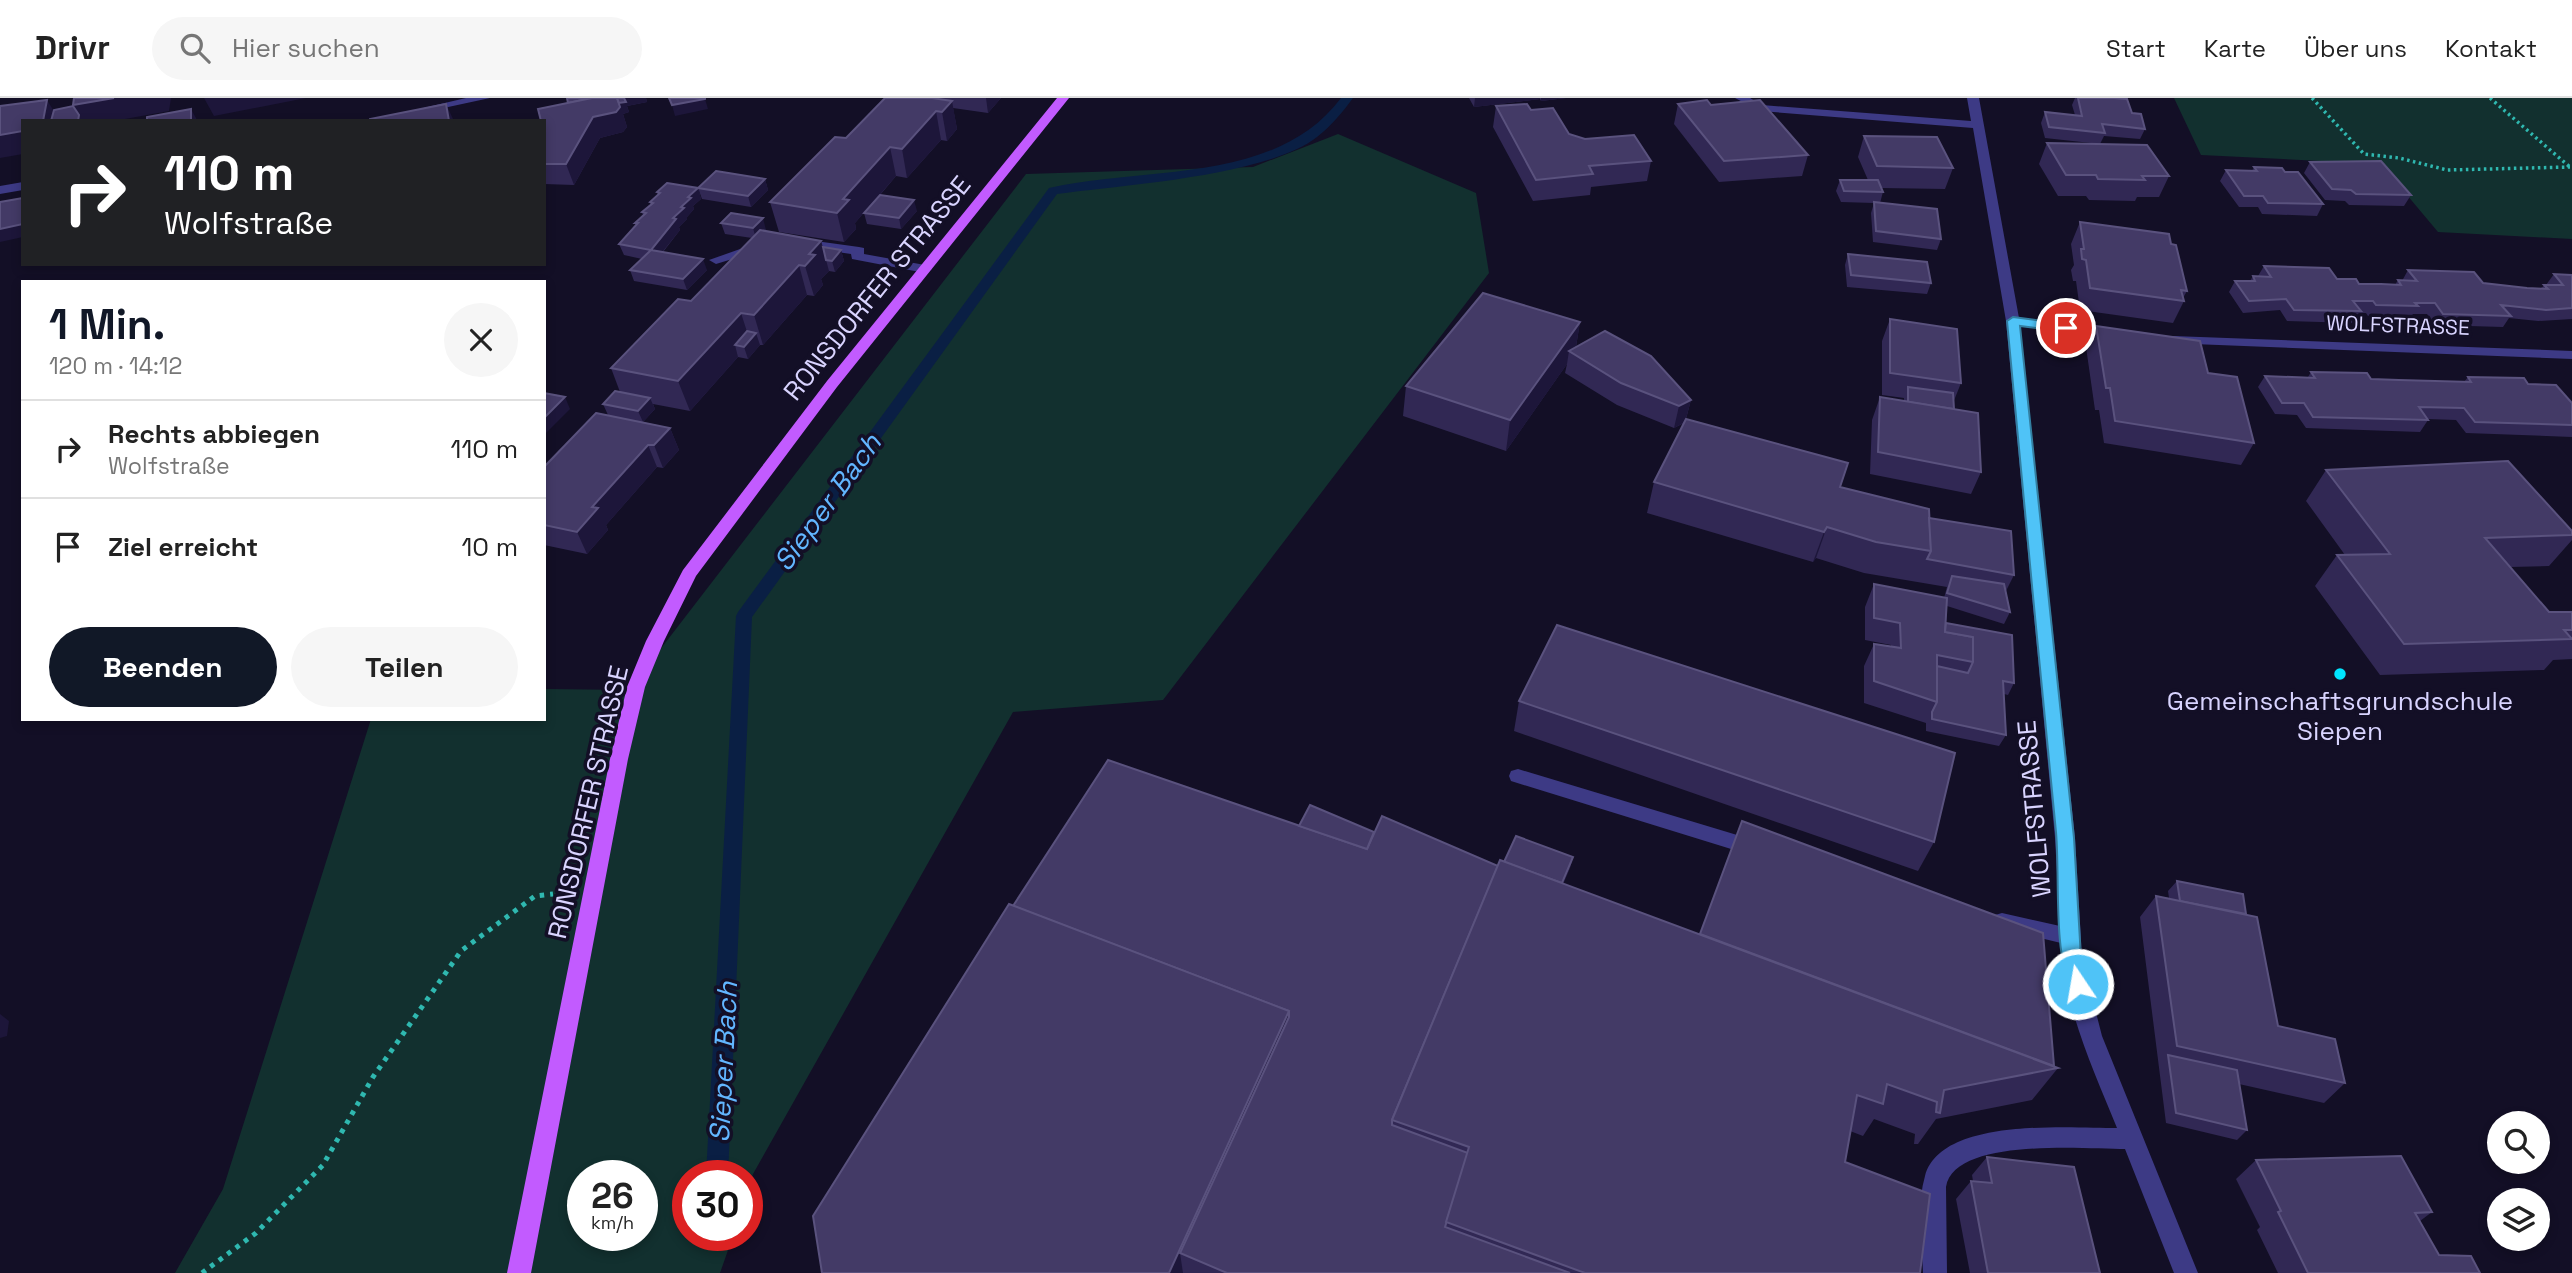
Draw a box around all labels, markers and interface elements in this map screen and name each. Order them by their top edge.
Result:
search box [152,17,642,80]
text: Drivr [35,27,110,69]
icon: search [176,29,214,67]
text: Hier suchen [232,31,380,65]
text: Start [2106,33,2166,64]
text: Karte [2204,33,2266,64]
text: Über uns [2304,33,2407,64]
text: Kontakt [2445,33,2537,64]
text: 110 m [164,142,294,204]
icon: right [49,147,140,238]
street label: RONSDORFER STRASSE [776,169,978,407]
text: Wolfstraße [164,203,333,243]
text: 1 Min. [49,298,165,351]
pin [2036,298,2096,358]
button: close [444,303,518,377]
icon: arrive [2047,309,2085,347]
street label: WOLFSTRASSE [2326,309,2470,341]
text: 120 m · 14:12 [49,351,182,381]
text: Rechts abbiegen [108,417,320,451]
water label: Sieper Bach [765,426,889,578]
icon: right [49,430,87,468]
text: 110 m [451,432,518,466]
text: Wolfstraße [108,451,230,481]
icon: arrive [49,528,87,566]
text: Ziel erreicht [108,530,258,564]
text: 10 m [461,530,518,564]
button: Beenden [49,627,277,707]
button: Teilen [291,627,518,707]
street label: RONSDORFER STRASSE [540,662,636,942]
marker: Gemeinschaftsgrundschule Siepen [2332,666,2348,682]
place label: Gemeinschaftsgrundschule Siepen [2167,684,2513,748]
street label: WOLFSTRASSE [2009,719,2059,899]
position arrow [2041,947,2115,1021]
water label: Sieper Bach [701,980,745,1143]
map controls [2487,1111,2550,1251]
button: search [2487,1111,2550,1174]
speed limit sign: 30 [672,1160,763,1251]
text: 26 [591,1174,634,1218]
button: layers [2487,1188,2550,1251]
text: km/h [591,1211,634,1234]

